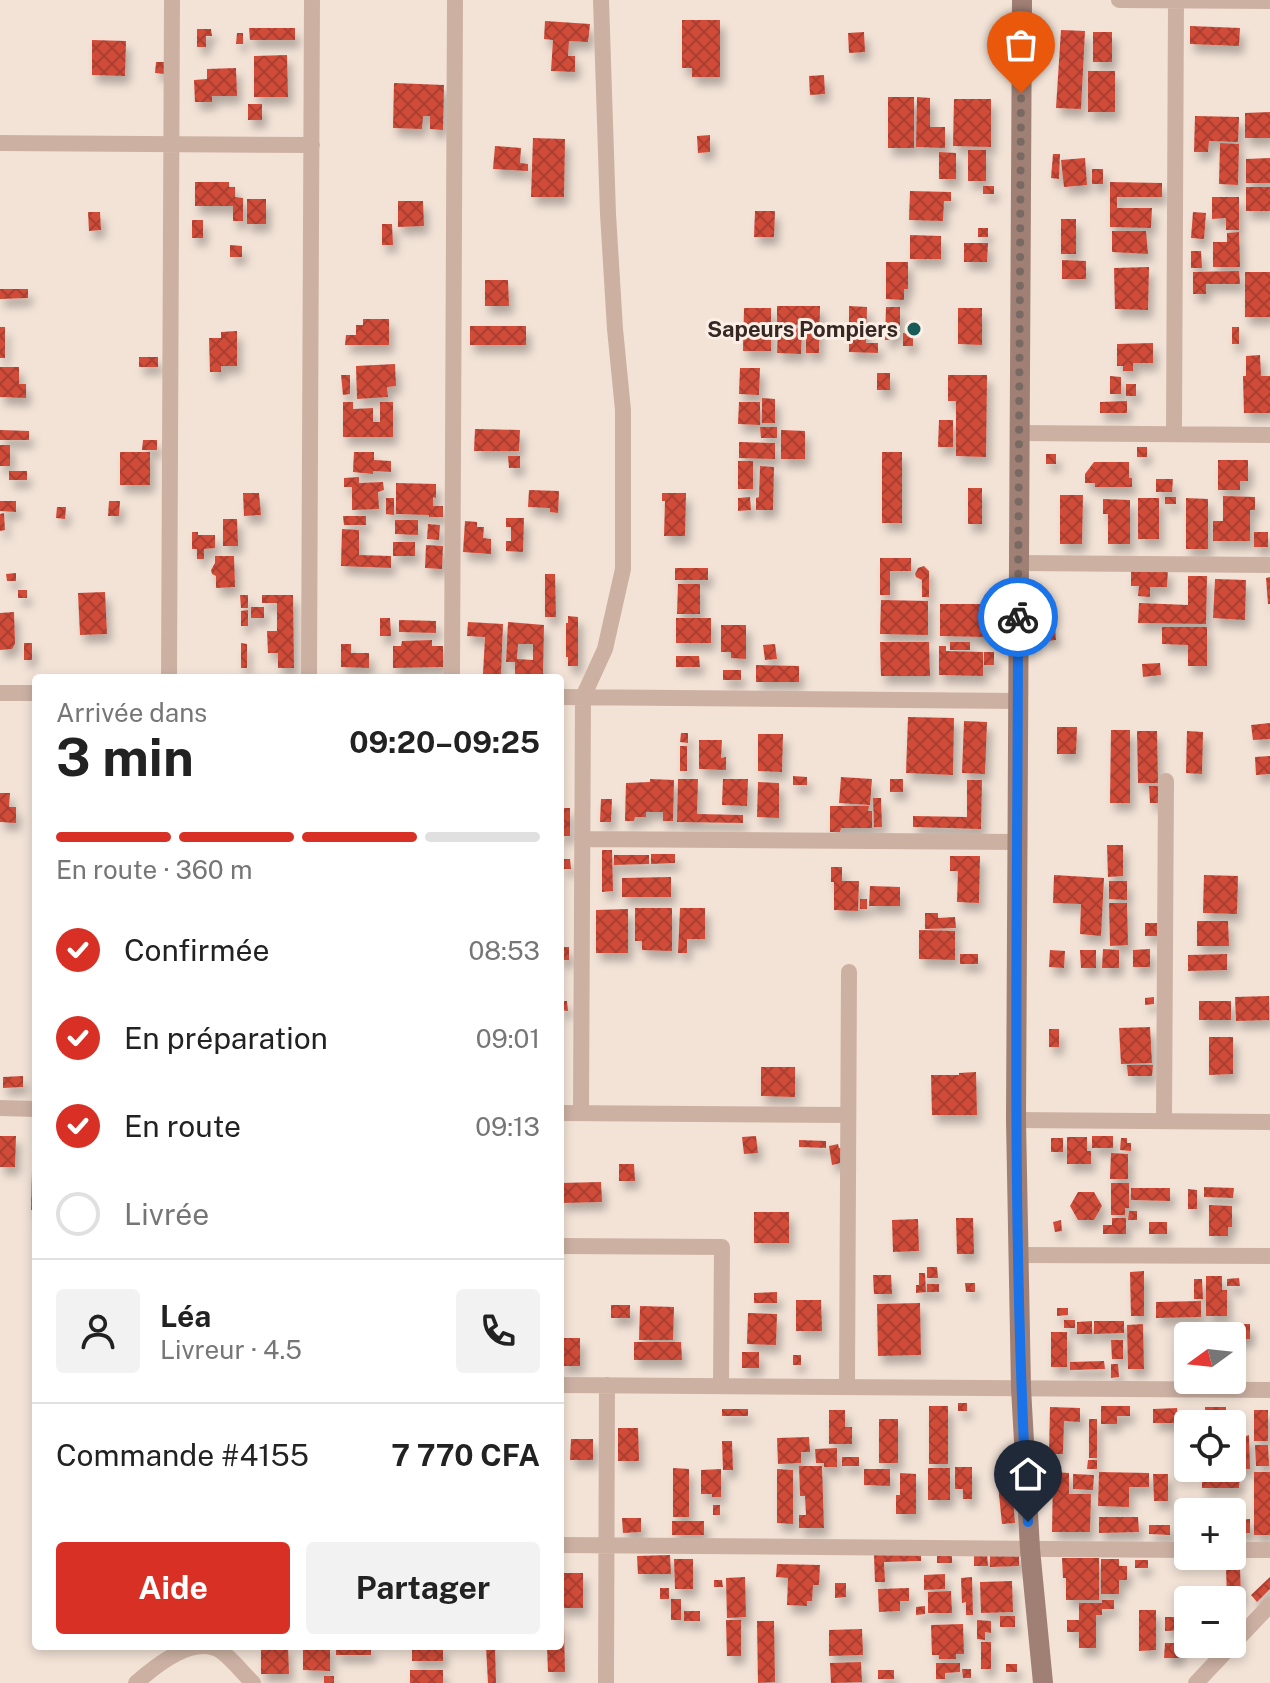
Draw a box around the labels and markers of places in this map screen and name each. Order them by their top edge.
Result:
pin [987,11,1055,93]
place label: Sapeurs Pompiers [707,316,898,342]
marker: Sapeurs Pompiers [905,320,923,338]
pin [994,1440,1062,1522]

